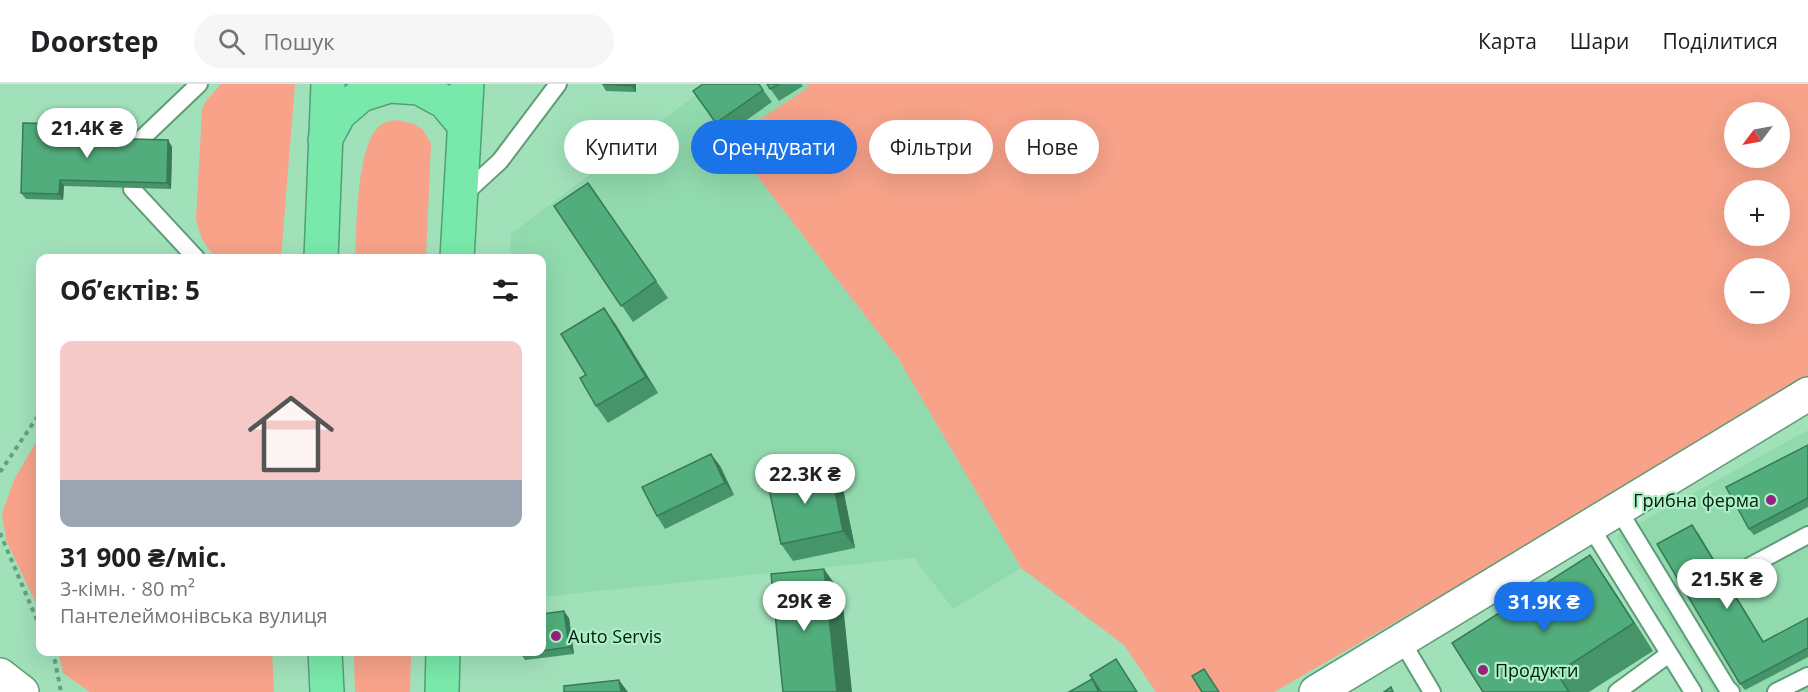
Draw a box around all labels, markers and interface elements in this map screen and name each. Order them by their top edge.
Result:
search box [194,14,614,68]
text: Doorstep [30,22,158,60]
icon: search [215,25,248,58]
text: Пошук [263,26,335,56]
text: Карта [1478,27,1537,55]
text: Шари [1570,27,1629,55]
text: Поділитися [1662,27,1778,55]
north arrow [1724,102,1790,168]
map controls [1724,102,1790,324]
pin: 21.4K ₴ [32,108,142,159]
text: 21.4K ₴ [51,114,123,141]
chip: Купити [564,120,679,174]
chip: Орендувати [691,120,857,174]
chip: Фільтри [869,120,993,174]
chip: Нове [1005,120,1099,174]
button: + [1724,180,1790,246]
button: − [1724,258,1790,324]
text: Об’єктів: 5 [60,272,200,308]
icon: filters [489,274,522,307]
icon: home [237,380,345,488]
pin: 22.3K ₴ [750,454,860,505]
text: 22.3K ₴ [769,460,841,487]
place label: Грибна ферма [1633,488,1759,512]
marker: Грибна ферма [1764,493,1778,507]
text: 31 900 ₴/міс. [60,539,227,575]
pin: 21.5K ₴ [1672,559,1782,610]
text: 21.5K ₴ [1691,565,1763,592]
text: 3-кімн. · 80 m² [60,575,195,602]
pin: 29K ₴ [762,581,846,632]
pin: 31.9K ₴ [1489,582,1599,633]
text: 29K ₴ [777,587,831,614]
text: 31.9K ₴ [1508,588,1580,615]
text: Пантелеймонівська вулиця [60,602,328,629]
place label: Auto Servis [568,624,662,648]
marker: Auto Servis [549,629,563,643]
place label: Продукти [1495,658,1579,682]
marker: Продукти [1476,663,1490,677]

